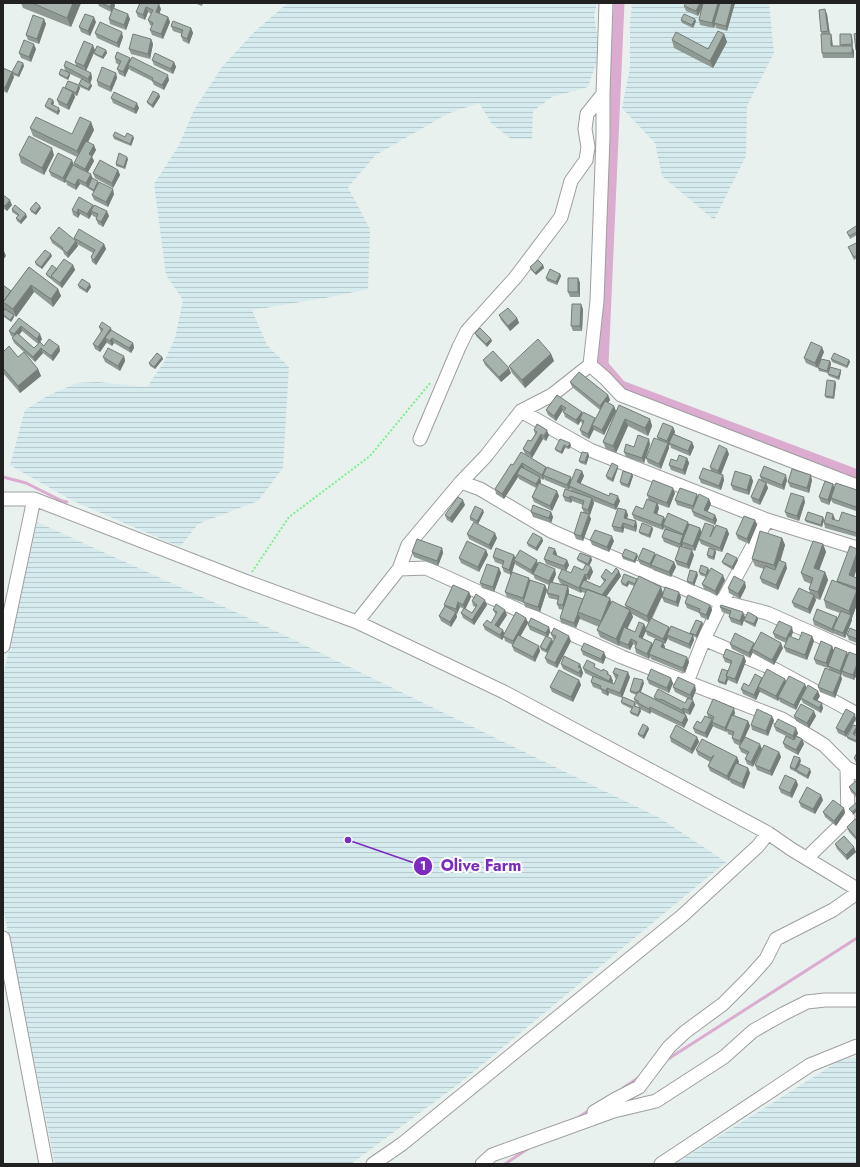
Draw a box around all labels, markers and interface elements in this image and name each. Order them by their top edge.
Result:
callout: Olive Farm [413,852,529,880]
text: Olive Farm [441,854,521,877]
text: 1 [420,857,426,875]

